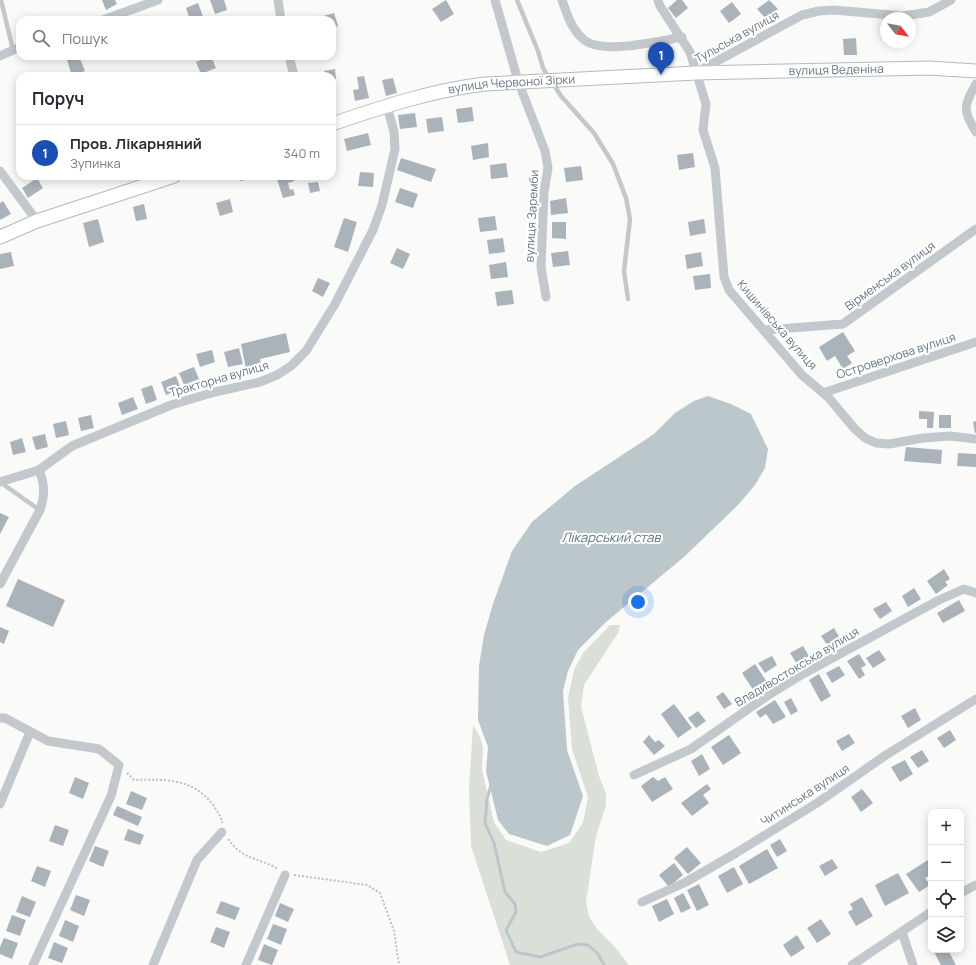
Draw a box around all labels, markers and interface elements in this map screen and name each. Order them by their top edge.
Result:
street label: Тульська вулиця [691,6,782,67]
north arrow [880,12,916,48]
search box [16,16,336,60]
icon: search [30,27,52,49]
text: Пошук [62,28,108,49]
pin: 1 [648,42,674,75]
street label: вулиця Веденіна [789,60,884,79]
street label: вулиця Червоної Зірки [447,70,576,98]
text: Поруч [32,87,84,110]
text: Пров. Лікарняний [70,133,202,154]
text: 1 [42,144,48,162]
text: 340 m [284,144,320,162]
text: Зупинка [70,154,121,172]
street label: вулиця Заремби [521,169,542,263]
street label: Вірменська вулиця [841,237,938,314]
street label: Кишинівська вулиця [733,276,821,373]
street label: Островерхова вулиця [834,328,958,383]
street label: Тракторна вулиця [167,356,271,401]
water label: Лікарський став [561,528,662,546]
your location [628,592,648,612]
street label: Владивостокська вулиця [731,623,862,710]
street label: Читинська вулиця [757,759,853,830]
map controls [928,809,964,953]
button: + [928,809,964,845]
button: − [928,845,964,881]
button: locate [928,881,964,917]
button: layers [928,917,964,953]

